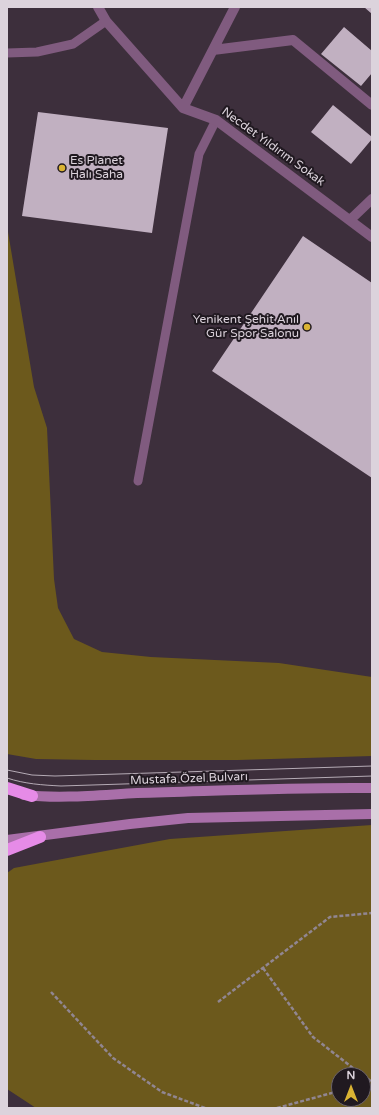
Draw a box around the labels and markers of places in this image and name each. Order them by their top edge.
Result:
place label: Es Planet Halı Saha [70,154,123,182]
marker: Es Planet Halı Saha [57,163,67,173]
place label: Yenikent Şehit Anıl Gür Spor Salonu [193,313,299,341]
marker: Yenikent Şehit Anıl Gür Spor Salonu [302,322,312,332]

